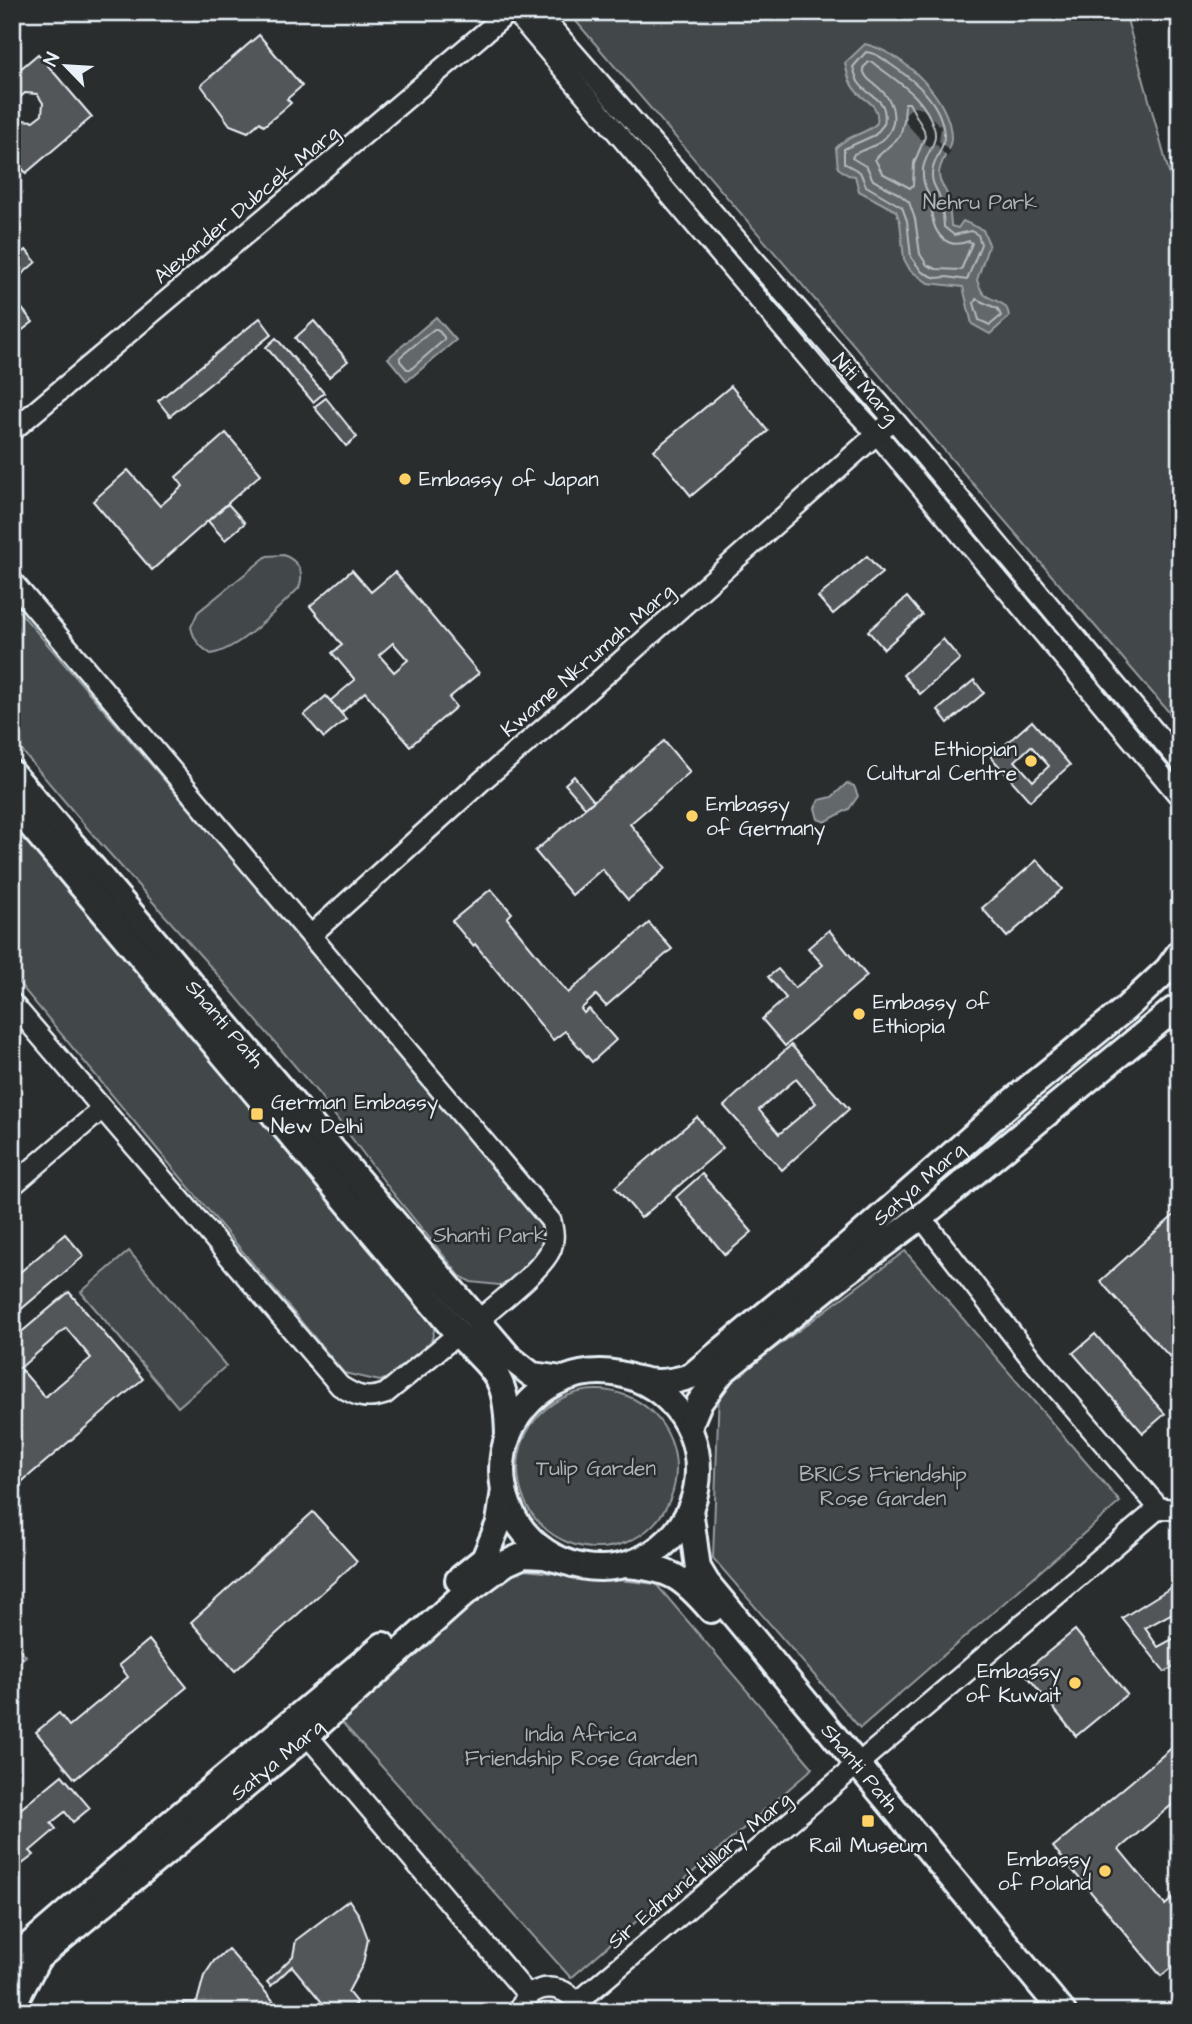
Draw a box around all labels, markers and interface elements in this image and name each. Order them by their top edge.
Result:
north arrow [32,32,102,102]
text: N [37,48,67,71]
street label: Alexander Dubcek Marg [147,118,347,292]
park label: Nehru Park [923,188,1037,217]
street label: Niti Marg [824,346,906,432]
place label: Embassy of Japan [419,465,599,496]
marker: Embassy of Japan [397,471,413,487]
street label: Kwame Nkrumah Marg [494,577,682,745]
place label: Ethiopian Cultural Centre [867,735,1017,788]
marker: Ethiopian Cultural Centre [1023,753,1039,769]
place label: Embassy of Germany [706,790,826,845]
marker: Embassy of Germany [684,808,700,824]
street label: Shanti Path [179,973,271,1075]
place label: Embassy of Ethiopia [873,988,990,1042]
marker: Embassy of Ethiopia [851,1006,867,1022]
place label: German Embassy New Delhi [271,1088,439,1141]
marker: German Embassy New Delhi [249,1106,265,1122]
street label: Satya Marg [867,1136,973,1233]
park label: Shanti Park [433,1221,547,1250]
park label: Tulip Garden [536,1454,656,1484]
park label: BRICS Friendship Rose Garden [799,1460,967,1513]
place label: Embassy of Kuwait [966,1657,1062,1710]
marker: Embassy of Kuwait [1067,1675,1083,1691]
street label: Satya Marg [224,1712,332,1808]
street label: Shanti Path [814,1717,906,1819]
park label: India Africa Friendship Rose Garden [465,1720,697,1774]
street label: Sir Edmund Hillary Marg [601,1785,799,1957]
marker: Rail Museum [860,1813,876,1829]
place label: Rail Museum [809,1831,927,1860]
place label: Embassy of Poland [998,1845,1091,1898]
marker: Embassy of Poland [1097,1863,1113,1879]

